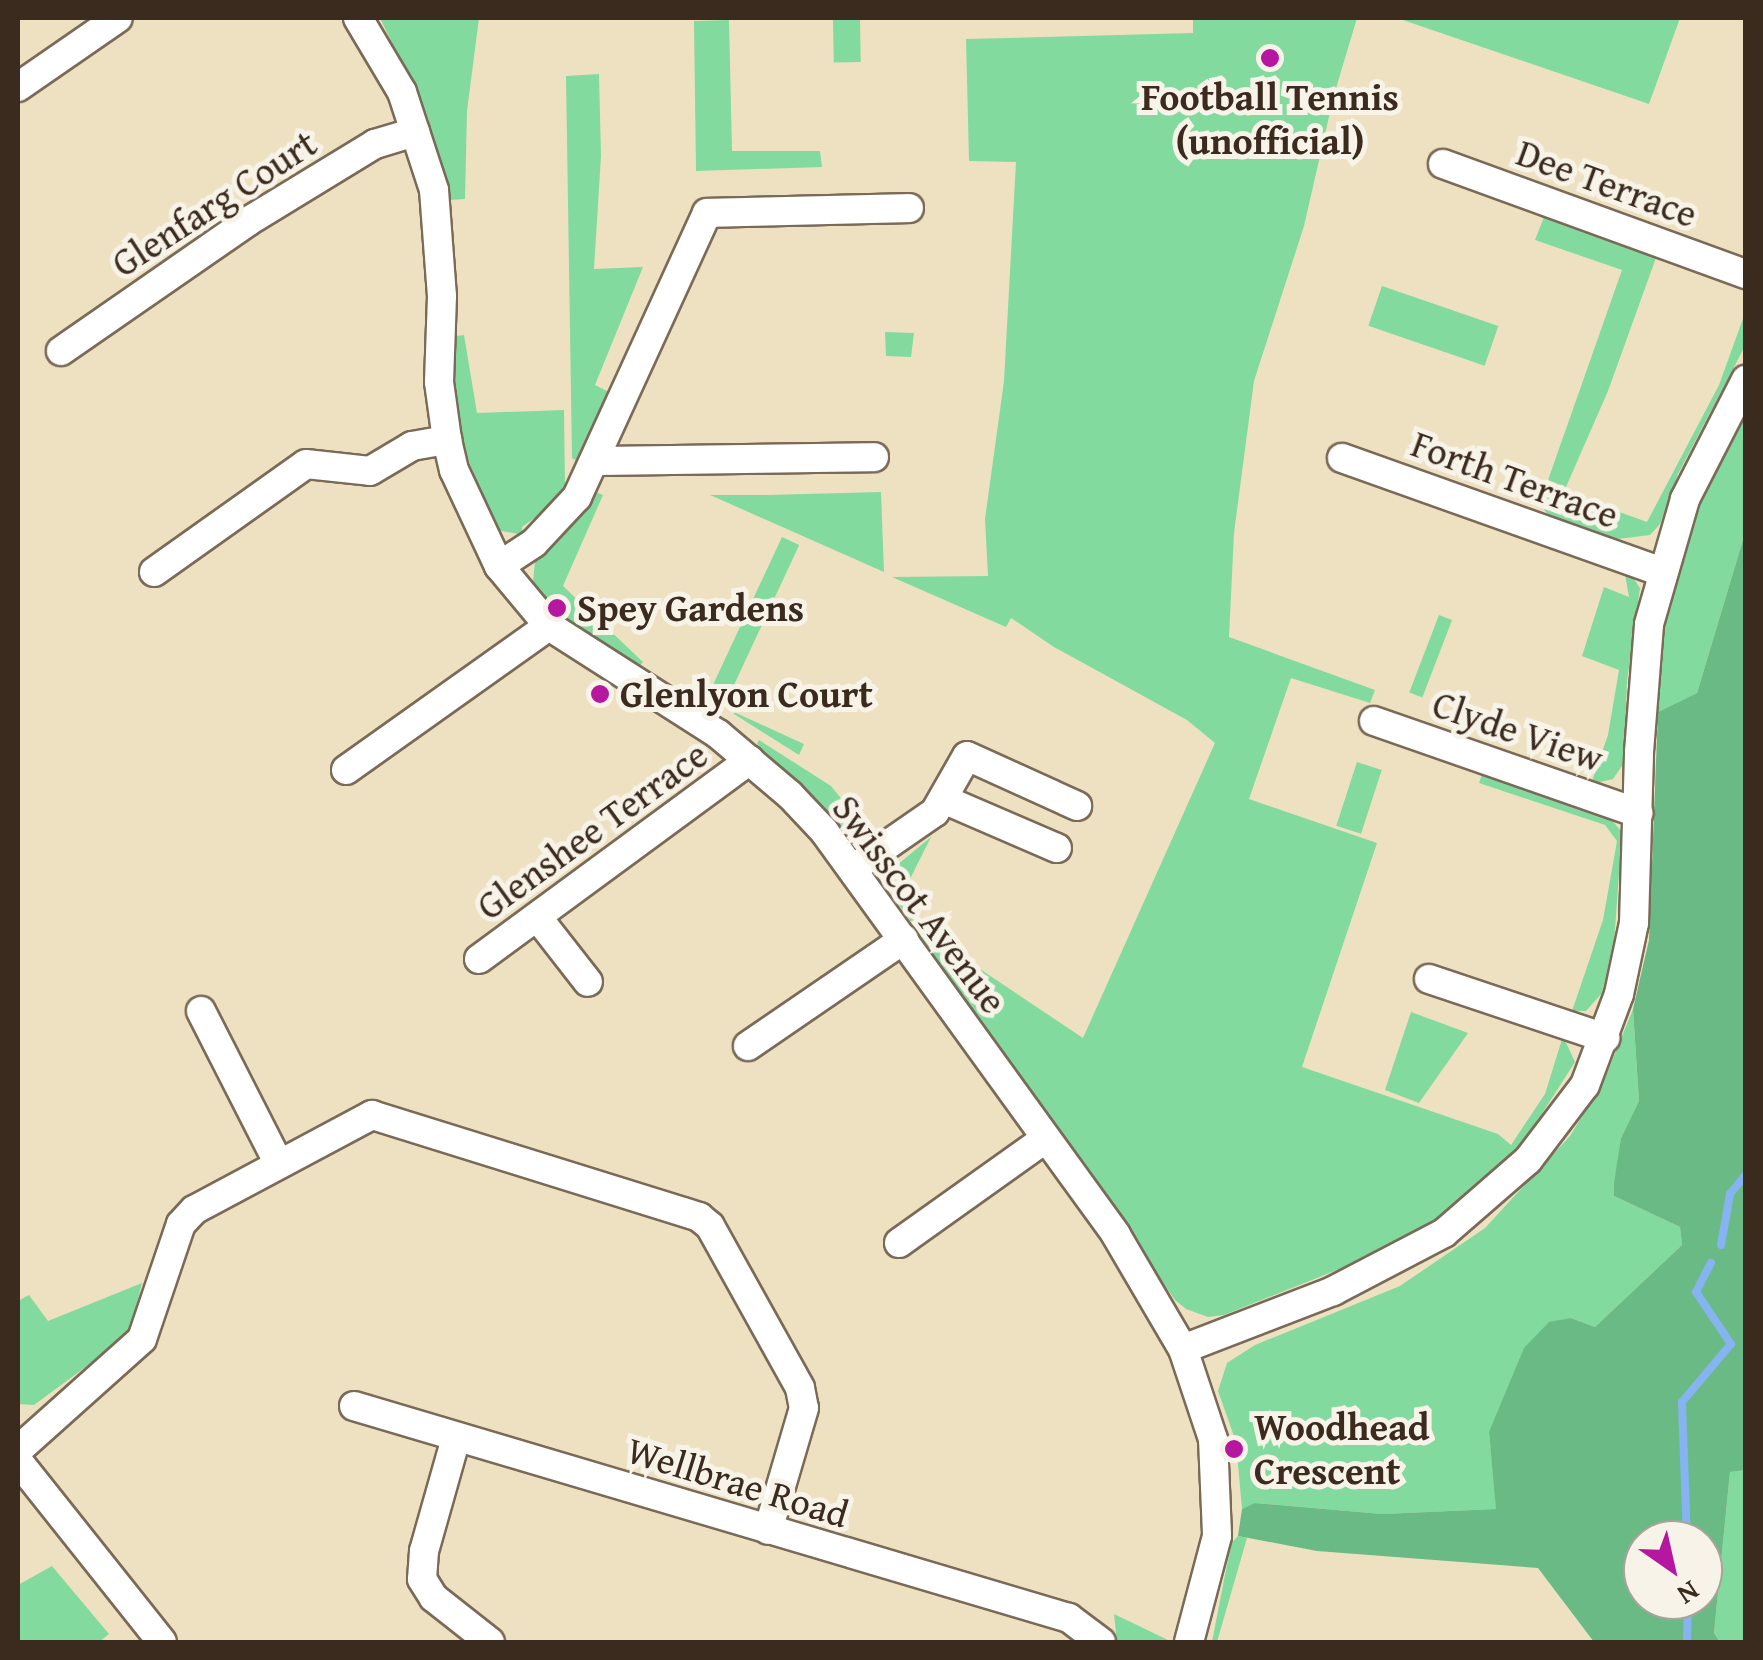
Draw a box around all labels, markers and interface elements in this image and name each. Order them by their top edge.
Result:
marker: Football Tennis (unofficial) [1259,47,1281,69]
place label: Football Tennis (unofficial) [1141,74,1399,163]
street label: Glenfarg Court [103,120,325,286]
street label: Dee Terrace [1511,129,1703,237]
street label: Forth Terrace [1405,421,1625,537]
place label: Spey Gardens [577,585,804,631]
marker: Spey Gardens [546,597,568,619]
place label: Glenlyon Court [620,671,873,717]
street label: Clyde View [1427,681,1609,781]
marker: Glenlyon Court [589,683,611,705]
street label: Glenshee Terrace [468,731,716,929]
street label: Swisscot Avenue [823,786,1017,1022]
place label: Woodhead Crescent [1254,1404,1429,1494]
street label: Wellbrae Road [622,1427,854,1537]
marker: Woodhead Crescent [1223,1438,1245,1460]
north arrow [1623,1520,1723,1620]
text: N [1670,1571,1708,1616]

